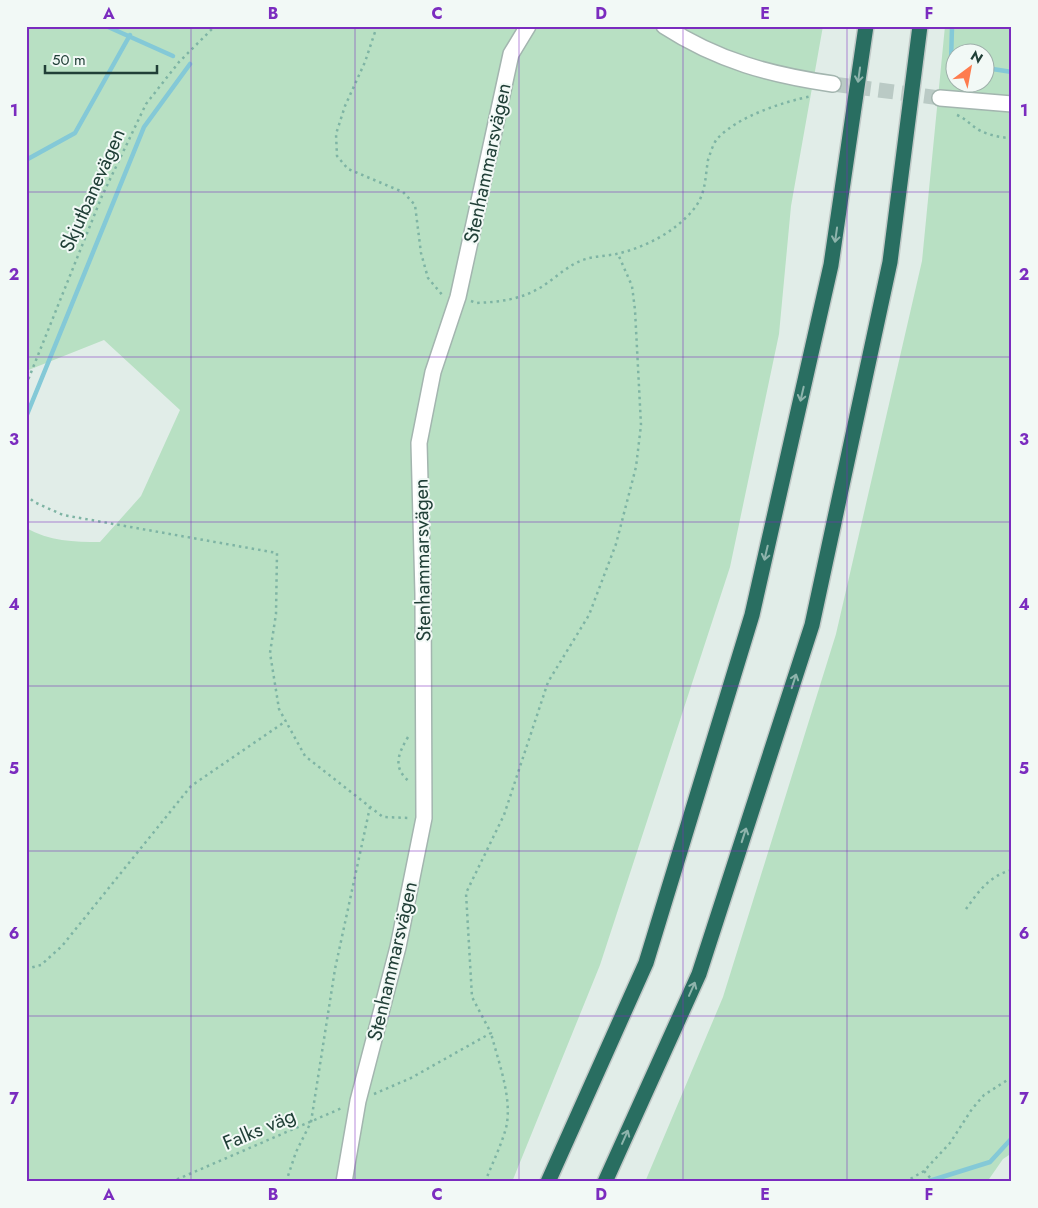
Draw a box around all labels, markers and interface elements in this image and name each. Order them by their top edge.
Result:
text: A [102,2,115,25]
text: B [268,2,278,25]
text: C [431,2,443,25]
text: D [595,2,607,25]
text: E [760,2,770,25]
text: F [925,2,933,25]
scale bar [45,42,158,74]
north arrow [946,42,996,92]
text: N [967,46,987,68]
text: 50 m [52,49,86,71]
one-way arrow [853,66,863,82]
street label: Stenhammarsvägen [456,80,519,246]
text: 1 [10,99,18,122]
text: 1 [1020,99,1028,122]
street label: Skjutbanevägen [52,124,133,257]
one-way arrow [830,227,840,243]
text: 2 [9,263,19,286]
text: 2 [1019,263,1029,286]
one-way arrow [797,386,806,402]
text: 3 [9,428,19,451]
text: 3 [1019,428,1029,451]
street label: Stenhammarsvägen [407,478,438,642]
one-way arrow [761,544,770,560]
text: 4 [8,593,20,616]
text: 4 [1018,593,1030,616]
one-way arrow [789,673,799,689]
text: 5 [9,757,19,780]
text: 5 [1019,757,1029,780]
one-way arrow [739,828,749,844]
street label: Stenhammarsvägen [360,878,425,1044]
text: 6 [9,922,19,945]
text: 6 [1019,922,1029,945]
one-way arrow [688,982,697,997]
text: 7 [9,1087,19,1110]
text: 7 [1019,1087,1029,1110]
street label: Falks väg [218,1101,300,1158]
one-way arrow [621,1130,630,1145]
text: A [102,1183,115,1206]
text: B [268,1183,278,1206]
text: C [431,1183,443,1206]
text: D [595,1183,607,1206]
text: E [760,1183,770,1206]
text: F [925,1183,933,1206]

